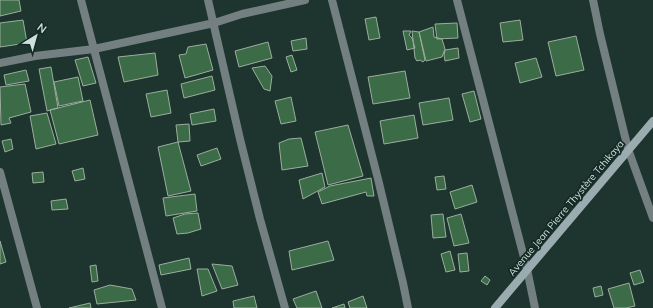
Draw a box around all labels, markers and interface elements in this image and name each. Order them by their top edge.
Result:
north arrow [16,16,56,56]
text: N [34,20,50,36]
street label: Avenue Jean Pierre Thystère Tchikaya [505,137,627,279]

